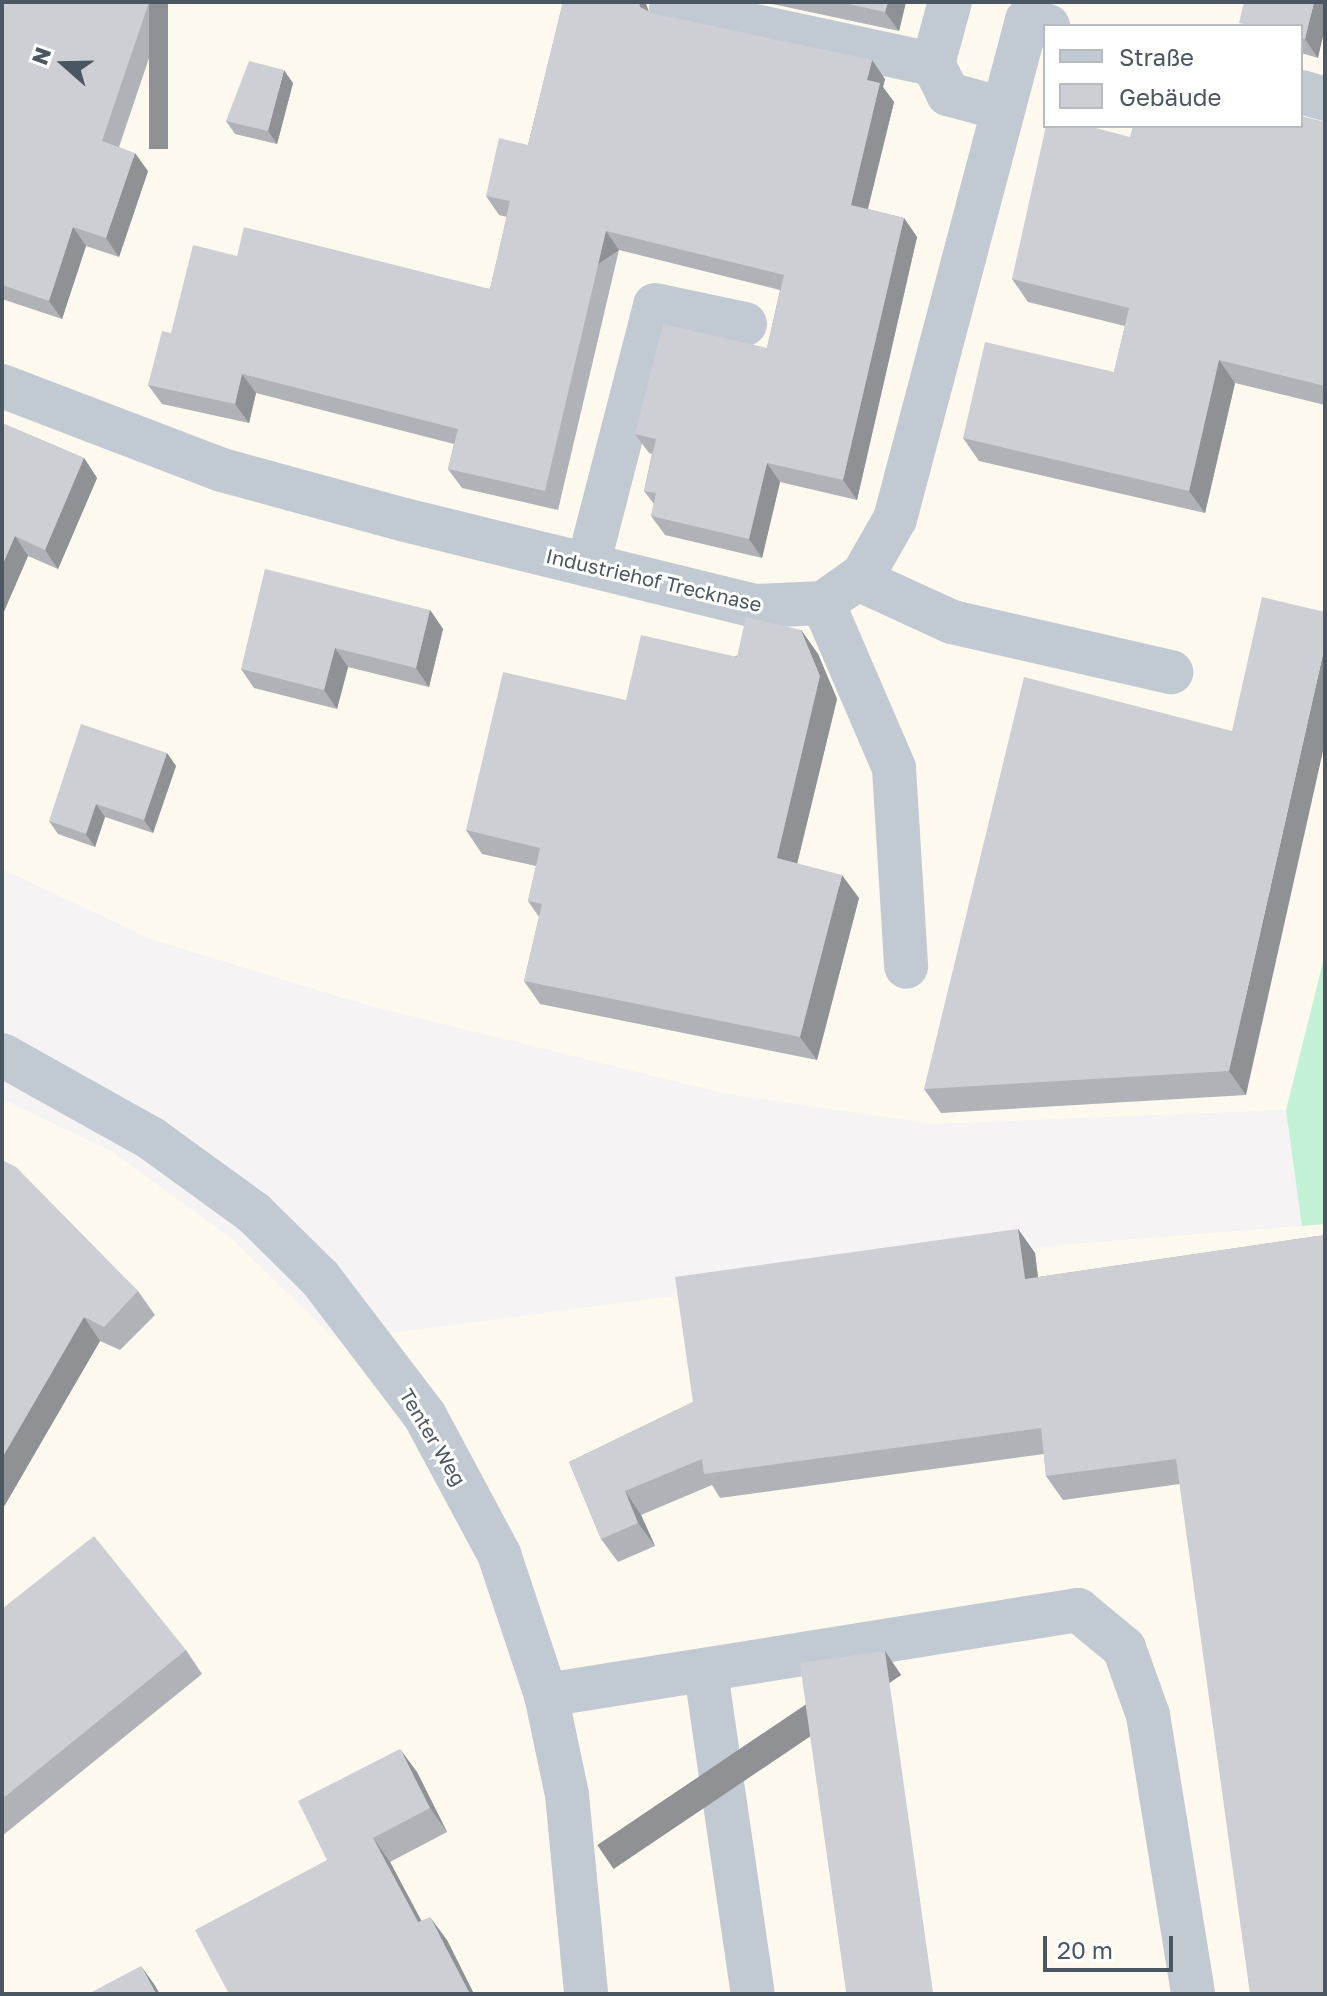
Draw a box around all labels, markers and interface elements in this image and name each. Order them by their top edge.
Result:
north arrow [24,24,104,104]
legend [1043,24,1303,128]
text: Straße [1119,42,1194,71]
text: N [25,43,57,68]
text: Gebäude [1119,82,1221,111]
street label: Industriehof Trecknase [544,544,764,616]
street label: Tenter Weg [395,1384,471,1490]
scale bar [1047,1920,1177,1970]
text: 20 m [1057,1935,1113,1964]

